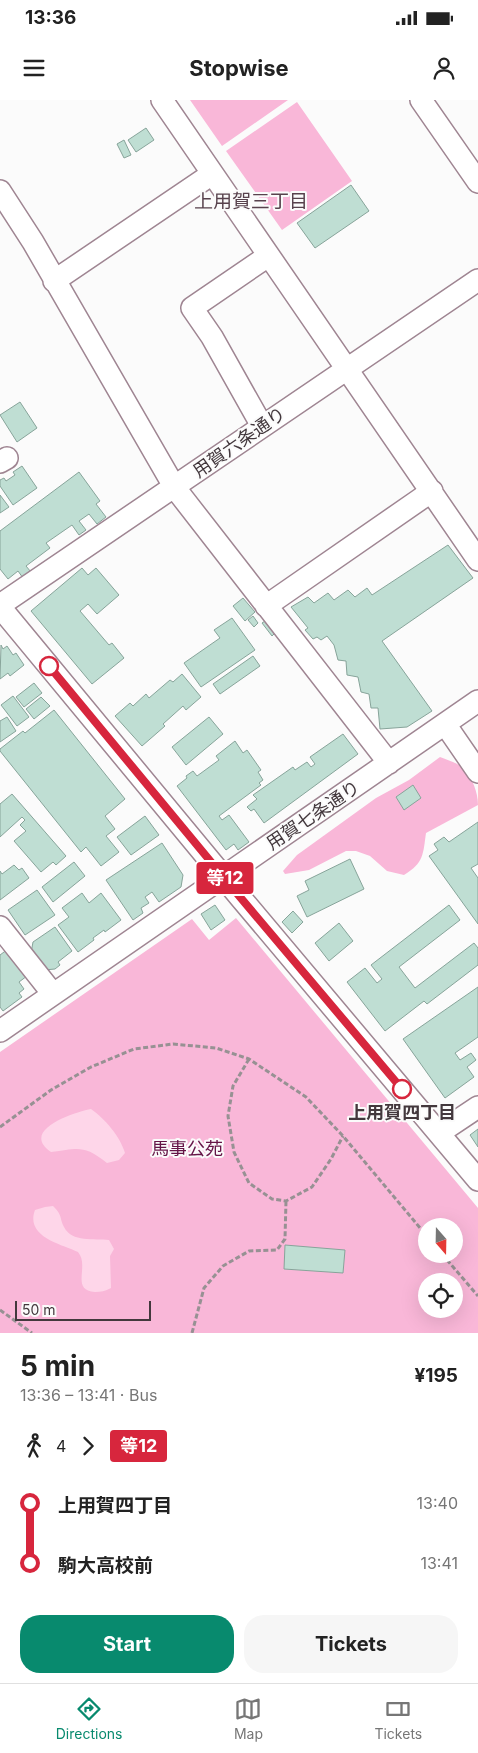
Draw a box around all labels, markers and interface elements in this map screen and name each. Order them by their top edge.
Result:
text: 13:36 [25,6,76,29]
icon: menu [20,54,48,82]
icon: person [430,54,458,82]
text: Stopwise [189,55,289,81]
district label: 上用賀三丁目 [194,190,308,213]
street label: 用賀六条通り [189,402,289,482]
unlabelled marker [39,656,59,676]
street label: 用賀七条通り [262,776,364,854]
line badge: 等12 [196,862,254,894]
text: 等12 [206,867,244,888]
marker: 上用賀四丁目 [392,1079,412,1099]
place label: 上用賀四丁目 [348,1102,456,1123]
park label: 馬事公苑 [151,1138,223,1159]
north arrow [418,1218,462,1262]
map controls [418,1218,463,1318]
button: locate [418,1273,463,1318]
scale bar [15,1298,151,1321]
text: 50 m [22,1301,56,1318]
text: 5 min [20,1349,95,1383]
text: ¥195 [414,1364,458,1387]
text: 13:36 – 13:41 · Bus [20,1385,157,1405]
icon: walk [20,1432,48,1460]
icon: forward [74,1432,102,1460]
text: 等12 [120,1435,157,1456]
text: 4 [56,1436,66,1456]
text: 13:40 [417,1493,458,1513]
text: 上用賀四丁目 [58,1494,172,1517]
text: 13:41 [420,1553,458,1573]
text: 駒大高校前 [58,1554,153,1577]
button: Start [20,1615,234,1673]
button: Tickets [244,1615,458,1673]
tab: Directions [56,1695,122,1742]
tab: Map [234,1695,263,1742]
tab: Tickets [374,1695,422,1742]

